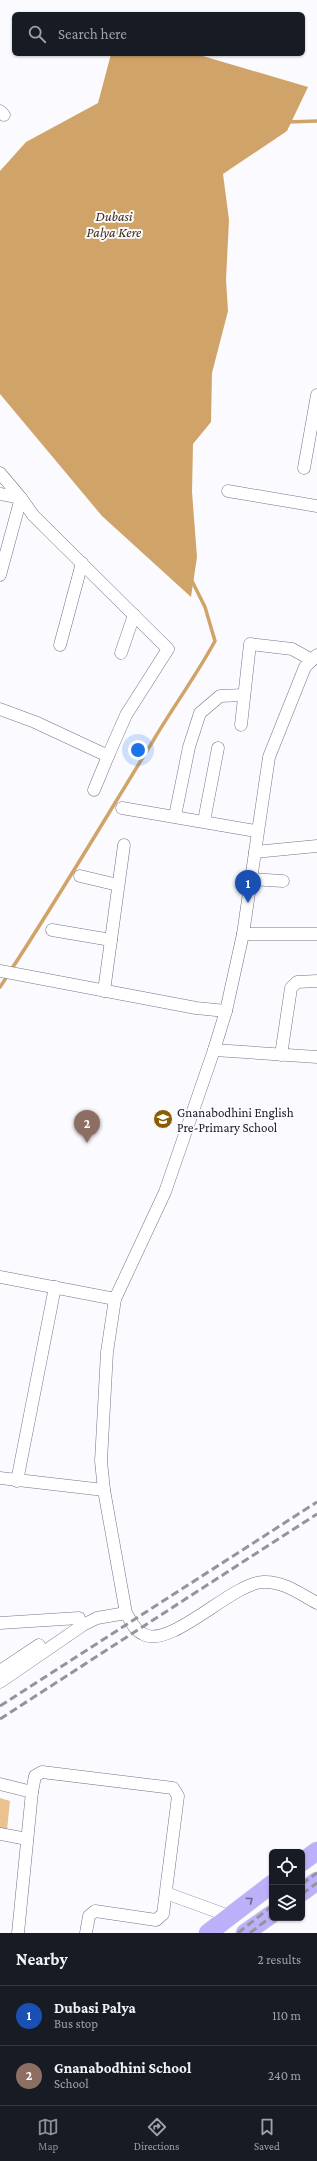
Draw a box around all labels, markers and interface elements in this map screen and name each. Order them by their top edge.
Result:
search box [12,12,305,56]
icon: search [26,23,48,45]
text: Search here [58,26,127,42]
water label: Dubasi Palya Kere [87,208,142,240]
your location [128,740,148,760]
pin: 1 [235,870,261,903]
place label: Gnanabodhini English Pre-Primary School [177,1105,294,1135]
school or university icon: Gnanabodhini English Pre-Primary School [152,1108,174,1130]
pin: 2 [74,1110,100,1143]
map controls [269,1849,305,1921]
button: locate [269,1849,305,1885]
button: layers [269,1885,305,1921]
one-way arrow [246,1897,253,1905]
text: Nearby [16,1950,68,1969]
text: 2 results [258,1952,301,1967]
text: Dubasi Palya [54,2000,136,2016]
text: 1 [27,2008,31,2023]
text: 110 m [272,2008,301,2023]
text: Bus stop [54,2016,98,2031]
text: Gnanabodhini School [54,2060,191,2076]
text: 2 [26,2068,32,2083]
text: 240 m [268,2068,301,2083]
text: School [54,2076,89,2091]
tab: Map [37,2116,59,2152]
tab: Directions [134,2116,179,2152]
tab: Saved [254,2116,280,2152]

